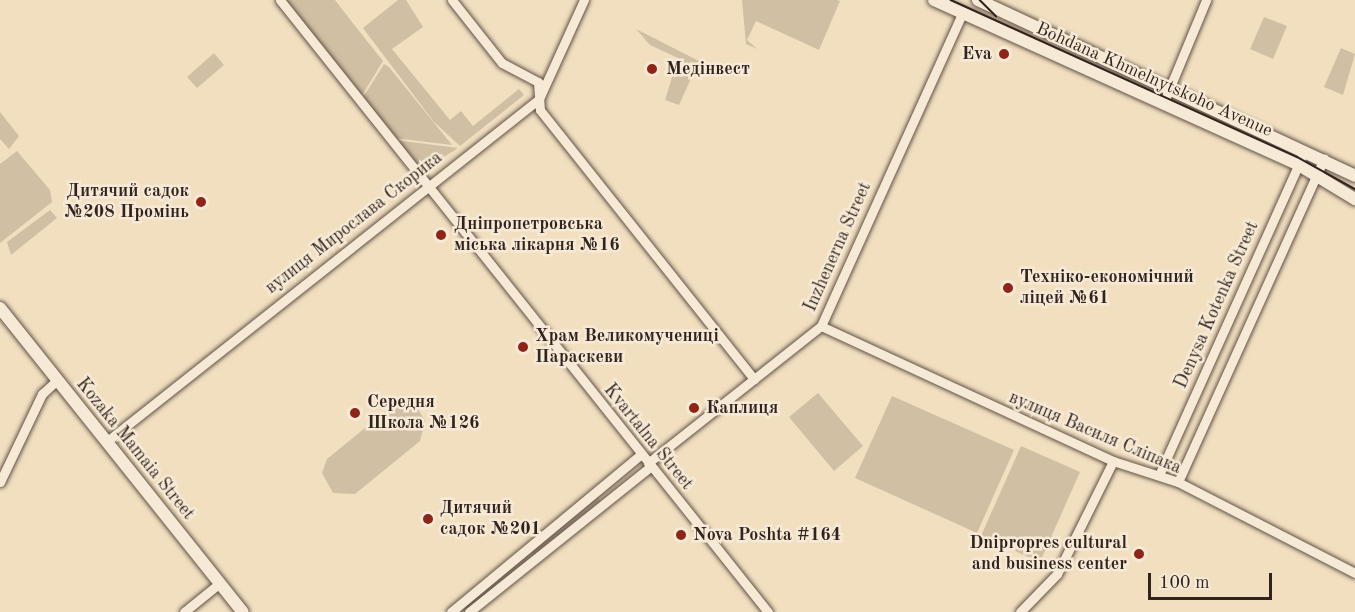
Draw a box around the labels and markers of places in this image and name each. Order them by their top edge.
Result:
place label: Eva [962,43,992,65]
marker: Eva [997,47,1011,61]
place label: Медінвест [666,58,750,80]
marker: Медінвест [643,60,661,78]
place label: Дитячий садок №208 Промінь [64,181,189,224]
marker: Дитячий садок №208 Промінь [194,195,208,209]
place label: Дніпропетровська міська лікарня №16 [454,214,620,256]
marker: Дніпропетровська міська лікарня №16 [432,226,450,244]
place label: Техніко-економічний ліцей №61 [1020,267,1194,310]
marker: Техніко-економічний ліцей №61 [1001,281,1015,295]
place label: Храм Великомучениці Параскеви [535,326,719,368]
marker: Храм Великомучениці Параскеви [516,340,530,354]
place label: Середня Школа №126 [367,392,480,434]
place label: Каплиця [706,397,778,419]
marker: Каплиця [687,401,701,415]
marker: Середня Школа №126 [348,406,362,420]
place label: Дитячий садок №201 [440,498,541,540]
marker: Дитячий садок №201 [421,512,435,526]
place label: Nova Poshta #164 [693,524,841,546]
marker: Nova Poshta #164 [674,528,688,542]
place label: Dnipropres cultural and business center [969,533,1127,576]
marker: Dnipropres cultural and business center [1132,547,1146,561]

